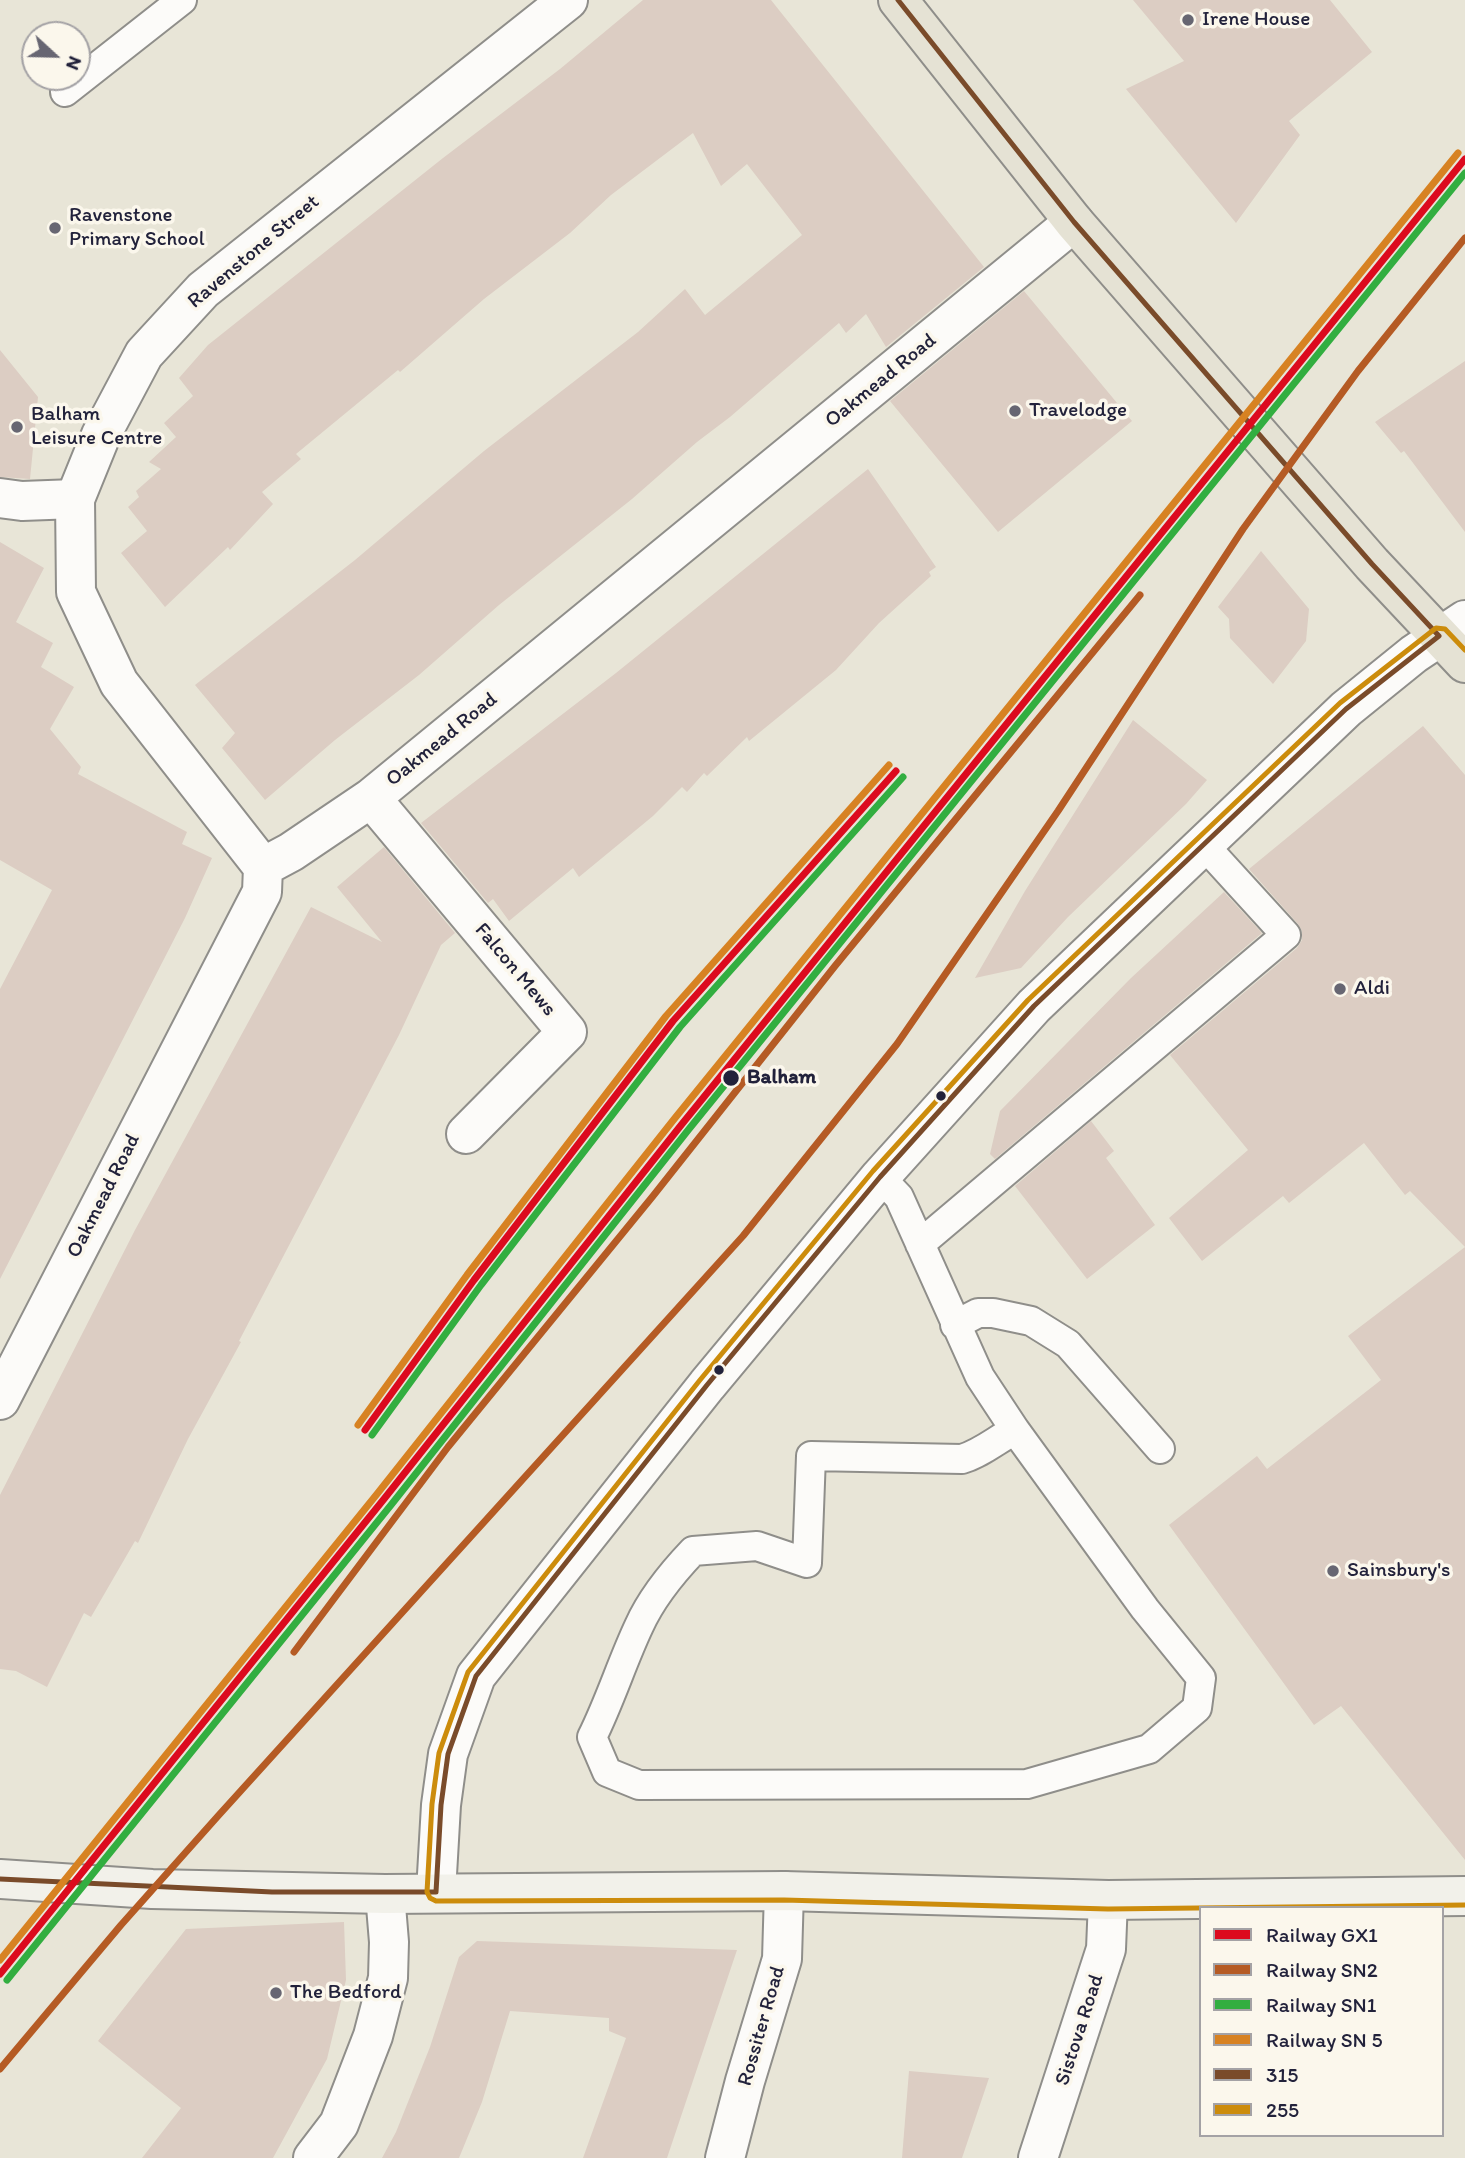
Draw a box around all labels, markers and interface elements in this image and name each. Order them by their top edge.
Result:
place label: Irene House [1202,7,1310,33]
marker: Irene House [1180,12,1196,28]
north arrow [21,21,91,91]
text: N [61,53,87,74]
street label: Ravenstone Street [183,190,325,314]
place label: Ravenstone Primary School [69,203,205,253]
marker: Ravenstone Primary School [47,220,63,236]
street label: Oakmead Road [820,328,942,434]
place label: Travelodge [1029,398,1127,424]
place label: Balham Leisure Centre [31,402,162,452]
marker: Travelodge [1007,403,1023,419]
marker: Balham Leisure Centre [9,419,25,435]
street label: Oakmead Road [381,687,503,793]
street label: Falcon Mews [469,918,561,1022]
place label: Aldi [1354,976,1390,1002]
marker: Aldi [1332,981,1348,997]
place label: Balham [747,1065,816,1091]
marker: Balham [721,1068,741,1088]
unlabelled marker [934,1089,948,1103]
street label: Oakmead Road [62,1130,146,1262]
unlabelled marker [712,1363,726,1377]
place label: Sainsbury's [1347,1558,1451,1584]
marker: Sainsbury's [1325,1563,1341,1579]
legend [1199,1906,1444,2137]
text: Railway GX1 [1266,1922,1378,1947]
text: Railway SN2 [1266,1957,1378,1982]
street label: Rossiter Road [733,1963,791,2089]
street label: Sistova Road [1050,1971,1110,2089]
place label: The Bedford [290,1980,402,2006]
marker: The Bedford [268,1985,284,2001]
text: Railway SN1 [1266,1992,1377,2017]
text: Railway SN 5 [1266,2027,1383,2052]
text: 315 [1266,2062,1298,2087]
text: 255 [1266,2097,1299,2122]

